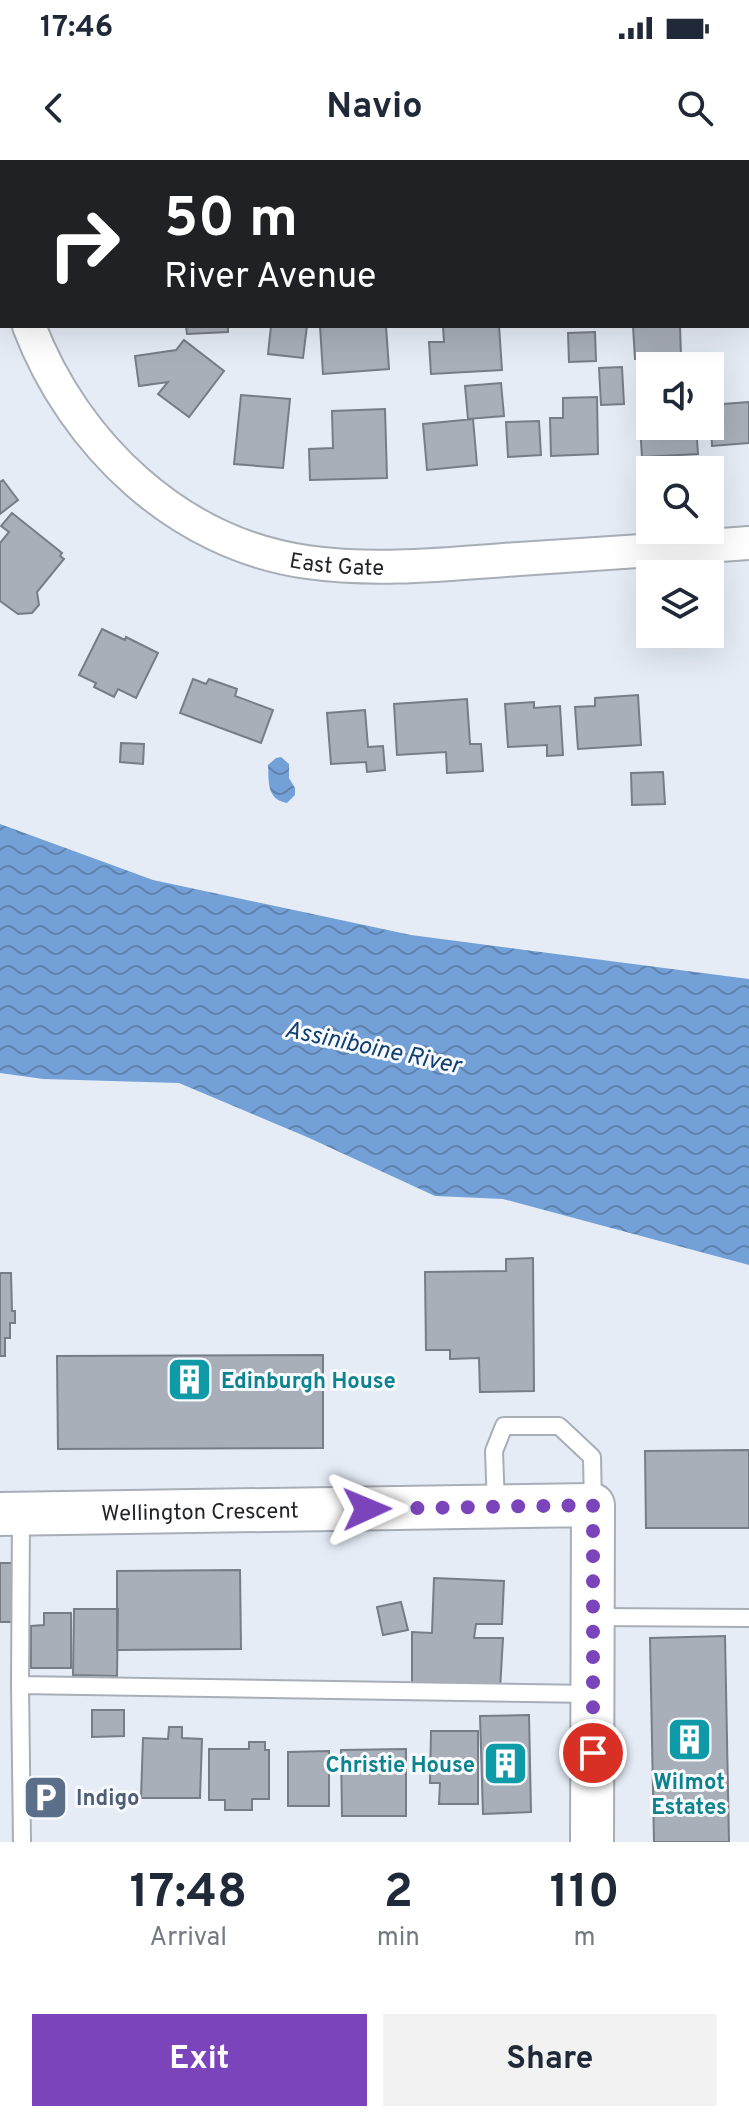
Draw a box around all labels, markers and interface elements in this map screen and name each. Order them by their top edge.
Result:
text: 17:46 [40,10,113,47]
text: Navio [326,85,423,131]
icon: back [32,86,76,130]
icon: search [673,86,717,130]
text: 50 m [164,186,298,256]
icon: right [32,192,136,296]
text: River Avenue [164,255,376,301]
map controls [636,352,724,648]
button: sound [636,352,724,440]
button: search [636,456,724,544]
street label: East Gate [287,548,384,583]
button: layers [636,560,724,648]
water label: Assiniboine River [282,1016,465,1083]
building icon: Edinburgh House [166,1356,214,1404]
place label: Edinburgh House [221,1369,396,1396]
position arrow [325,1467,409,1551]
street label: Wellington Crescent [101,1498,299,1528]
building icon: Wilmot Estates [665,1716,713,1764]
pin [559,1719,627,1787]
icon: arrive [571,1731,615,1775]
building icon: Christie House [482,1740,530,1788]
place label: Christie House [326,1753,475,1780]
place label: Wilmot Estates [651,1770,727,1822]
parking icon: Indigo [21,1773,69,1821]
place label: Indigo [76,1786,140,1813]
text: 17:48 [130,1864,247,1924]
text: 2 [384,1864,413,1924]
text: 110 [550,1864,619,1924]
text: Arrival [150,1922,227,1955]
text: min [377,1922,420,1955]
text: m [573,1922,596,1955]
button: Exit [32,2014,367,2106]
button: Share [383,2014,717,2106]

